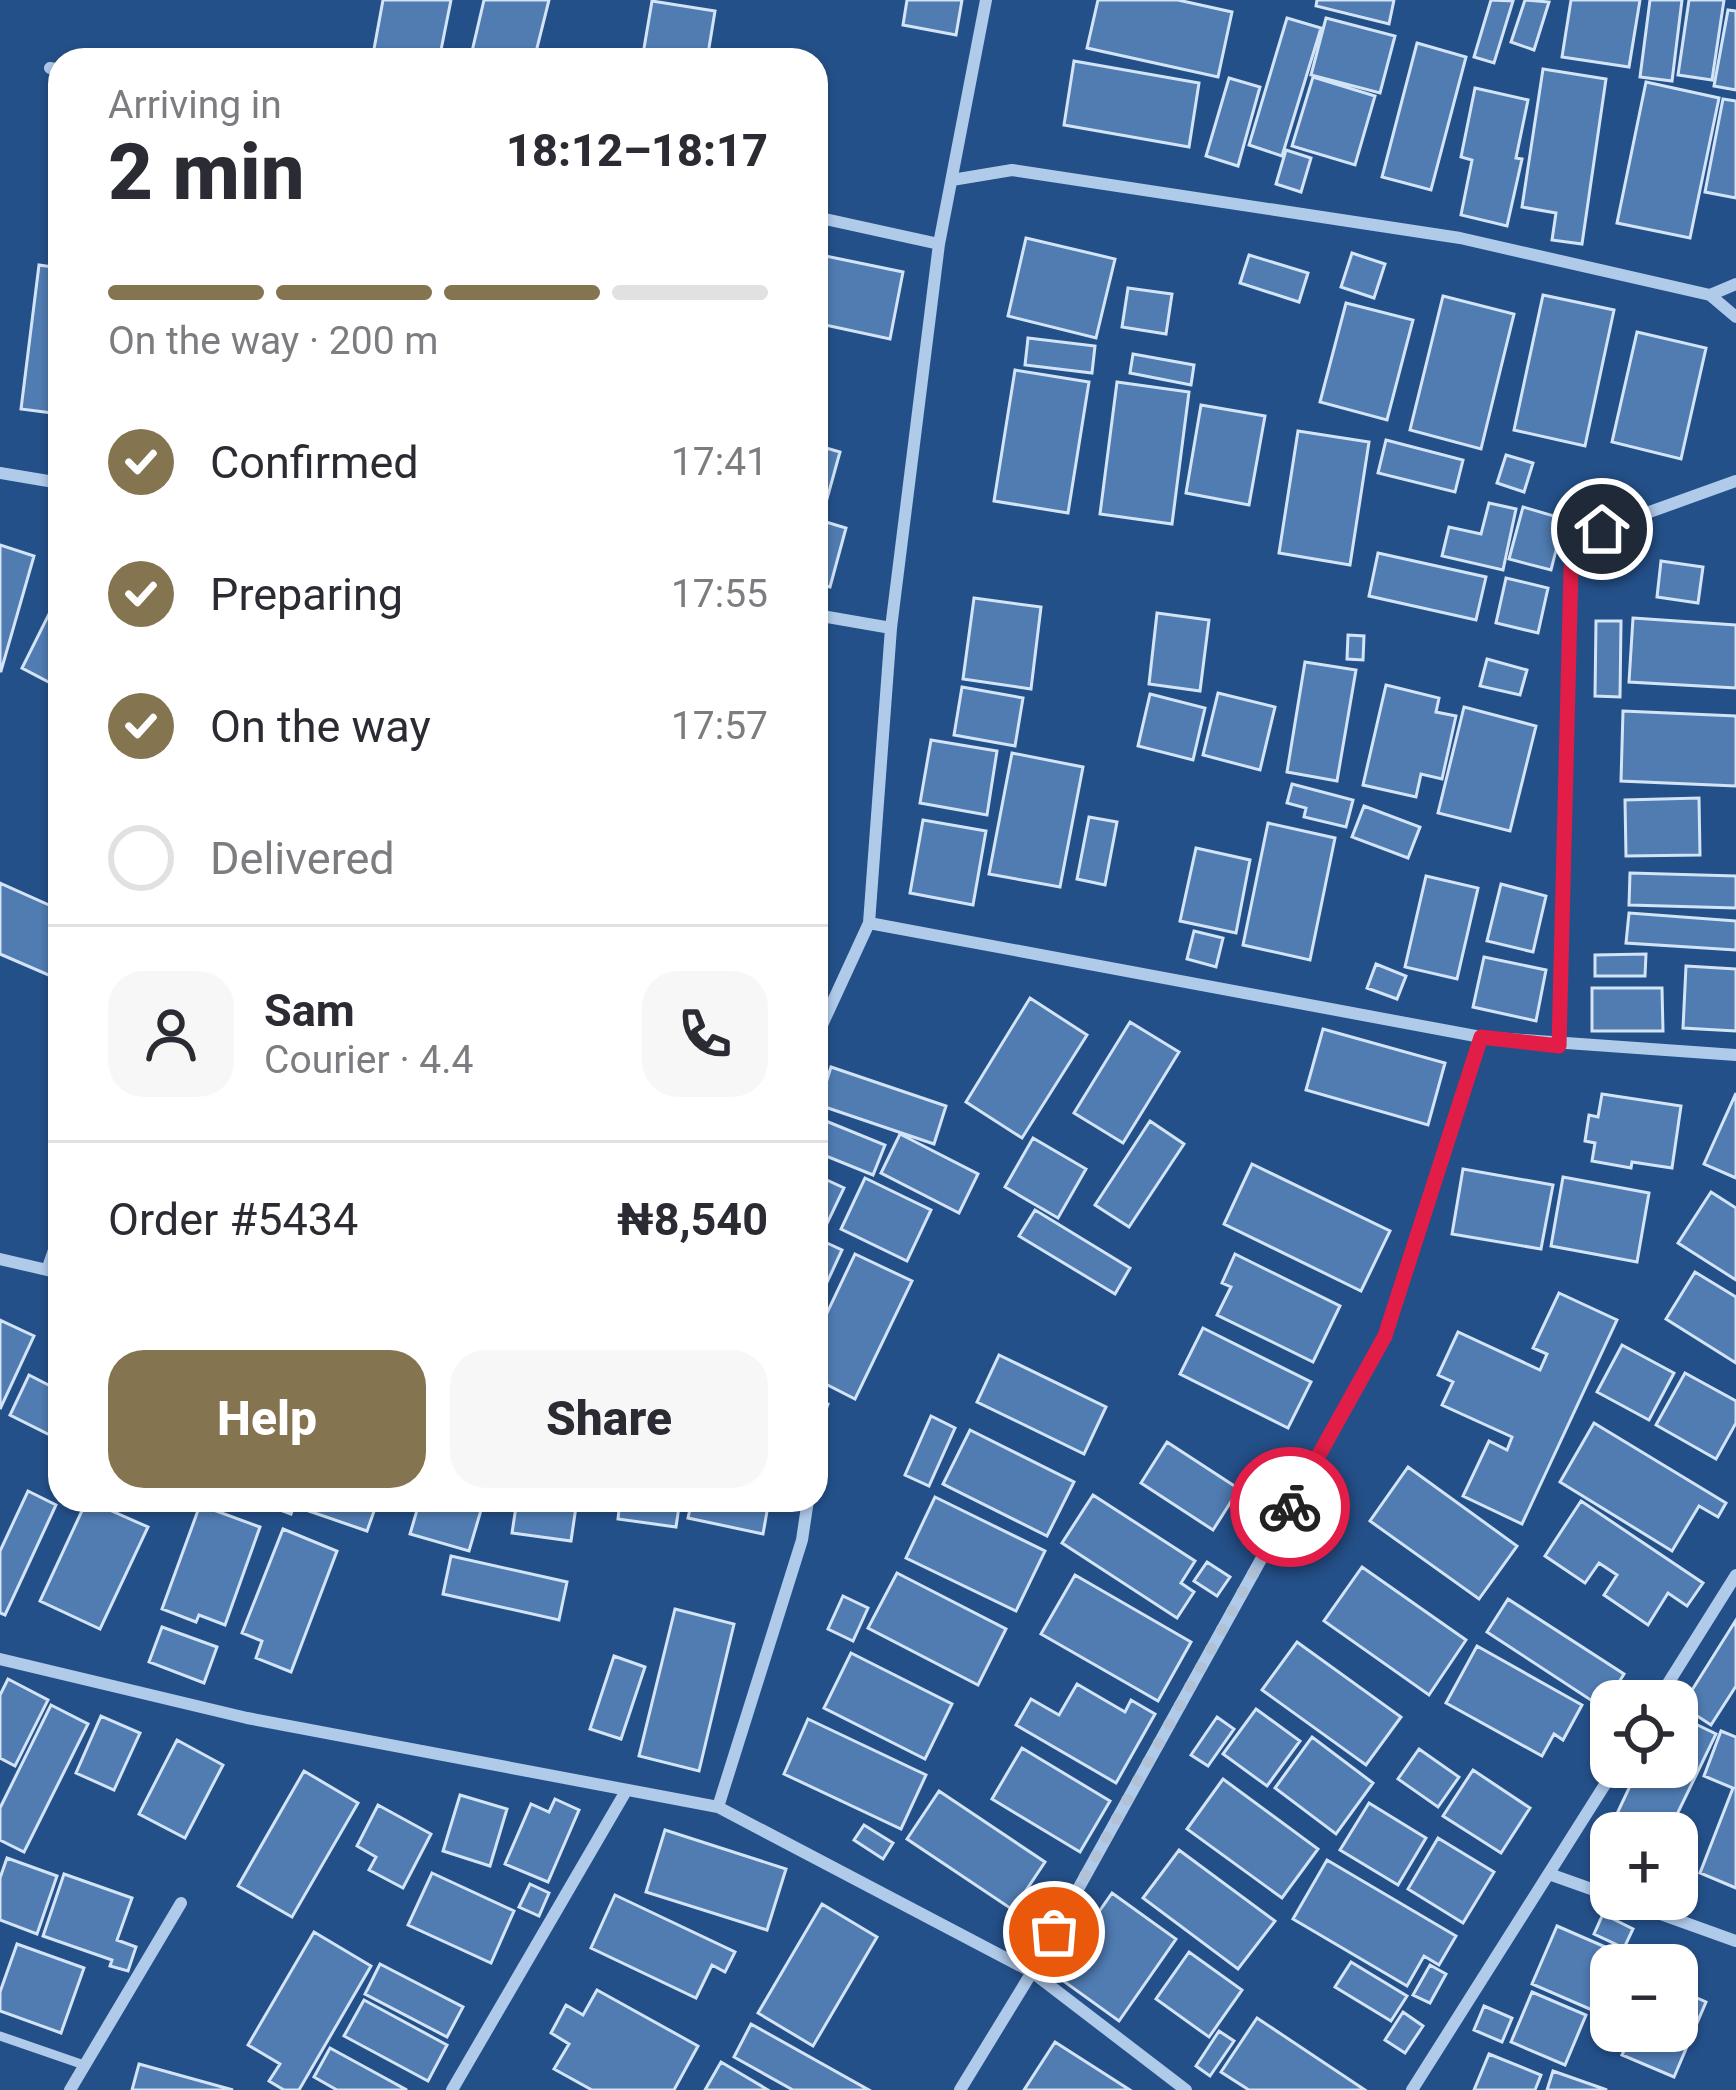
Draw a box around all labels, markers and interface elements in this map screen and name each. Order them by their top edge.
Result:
text: Arriving in [108,82,282,128]
text: 18:12–18:17 [506,124,768,177]
text: 2 min [108,127,305,218]
text: On the way · 200 m [108,318,439,364]
icon: check [108,429,174,495]
text: Confirmed [210,436,419,489]
text: 17:41 [671,439,768,485]
pin [1551,478,1653,580]
icon: home [1569,496,1635,562]
icon: check [108,561,174,627]
text: Preparing [210,568,403,621]
text: 17:55 [671,571,768,617]
icon: check [108,693,174,759]
text: On the way [210,700,431,753]
text: 17:57 [671,703,768,749]
text: Delivered [210,832,395,885]
button: person [108,971,234,1097]
button: phone [642,971,768,1097]
text: Sam [264,984,355,1037]
text: Courier · 4.4 [264,1037,473,1083]
text: Order #5434 [108,1193,358,1246]
text: ₦8,540 [617,1193,768,1246]
button: Help [108,1350,426,1488]
button: Share [450,1350,768,1488]
courier [1230,1447,1350,1567]
icon: bike [1257,1474,1323,1540]
map controls [1590,1680,1698,2052]
button: locate [1590,1680,1698,1788]
button: + [1590,1812,1698,1920]
pin [1003,1881,1105,1983]
icon: bag [1021,1899,1087,1965]
button: − [1590,1944,1698,2052]

